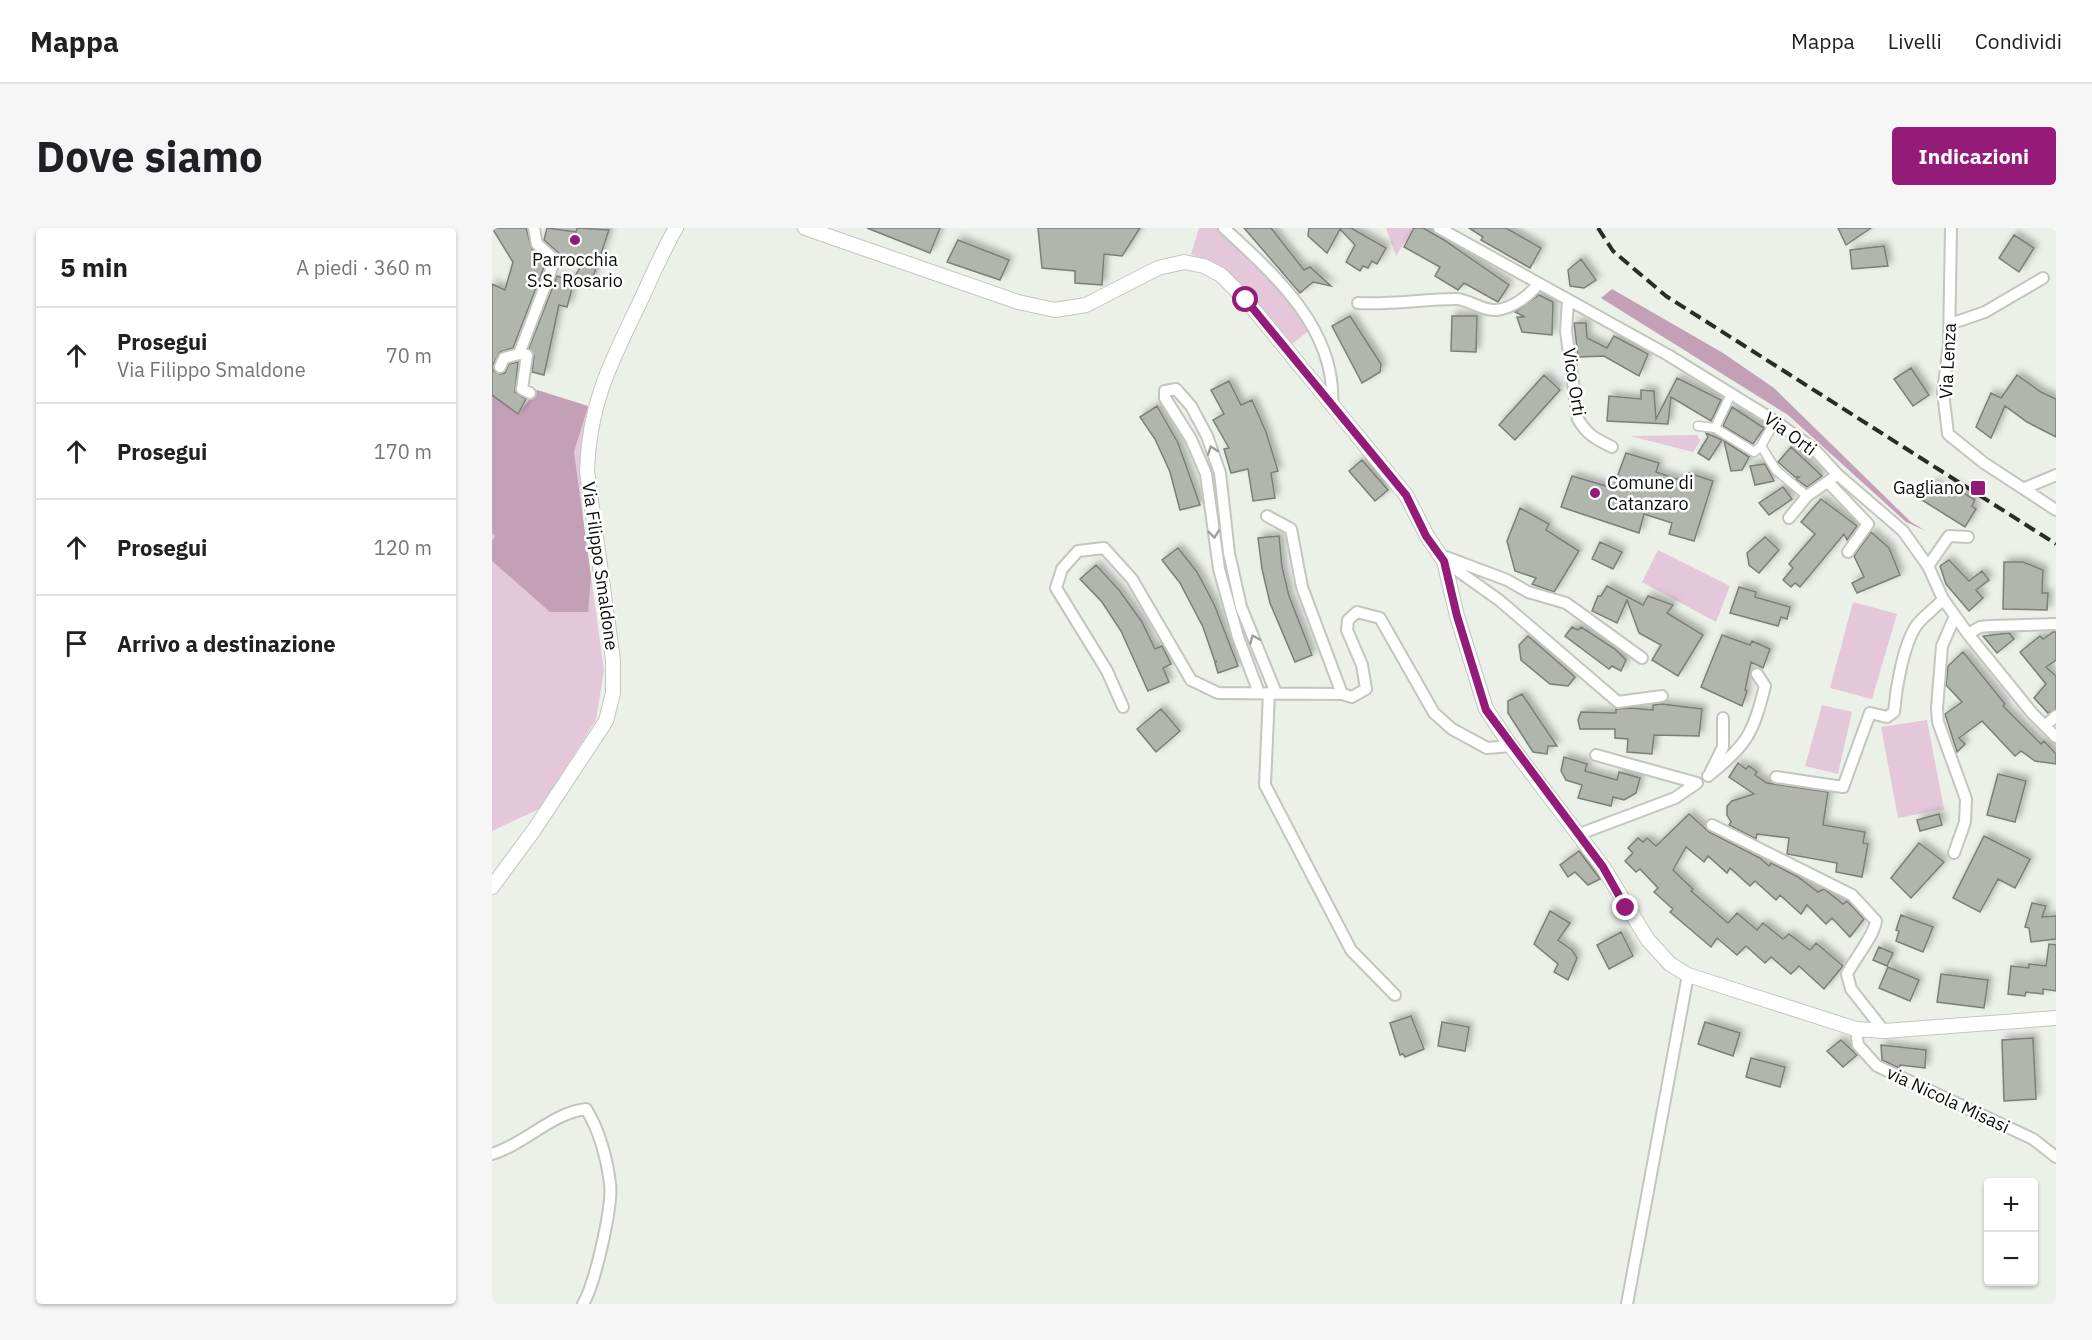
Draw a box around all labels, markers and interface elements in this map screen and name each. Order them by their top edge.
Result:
text: Mappa [30,23,119,60]
text: Mappa [1791,27,1855,55]
text: Livelli [1888,27,1942,55]
text: Condividi [1975,27,2062,55]
button: Indicazioni [1892,127,2056,185]
text: Dove siamo [36,129,263,184]
marker: Parrocchia S.S. Rosario [568,233,582,247]
place label: Parrocchia S.S. Rosario [527,248,623,292]
text: 5 min [60,250,128,284]
text: A piedi · 360 m [296,254,432,281]
route start [1232,286,1258,312]
street label: Via Lenza [1934,322,1961,400]
text: Prosegui [117,327,207,356]
icon: ahead [60,339,93,372]
text: 70 m [386,342,432,369]
street label: Vico Orti [1558,346,1591,418]
text: Via Filippo Smaldone [117,356,306,383]
street label: Via Orti [1759,407,1821,460]
icon: ahead [60,435,93,468]
text: Prosegui [117,437,207,466]
text: 170 m [374,438,432,465]
one-way arrow [1207,445,1220,456]
place label: Comune di Catanzaro [1607,471,1694,515]
place label: Gagliano [1893,476,1964,499]
marker: Gagliano [1969,479,1987,497]
street label: Via Filippo Smaldone [577,480,624,652]
marker: Comune di Catanzaro [1588,486,1602,500]
one-way arrow [1207,529,1220,538]
icon: ahead [60,531,93,564]
text: Prosegui [117,533,207,562]
text: 120 m [374,534,432,561]
icon: arrive [60,627,93,660]
text: Arrivo a destinazione [117,629,336,658]
one-way arrow [1249,634,1261,645]
route end [1612,894,1638,920]
street label: via Nicola Misasi [1883,1061,2013,1138]
map controls [1984,1178,2038,1286]
button: + [1984,1178,2038,1232]
button: − [1984,1232,2038,1286]

